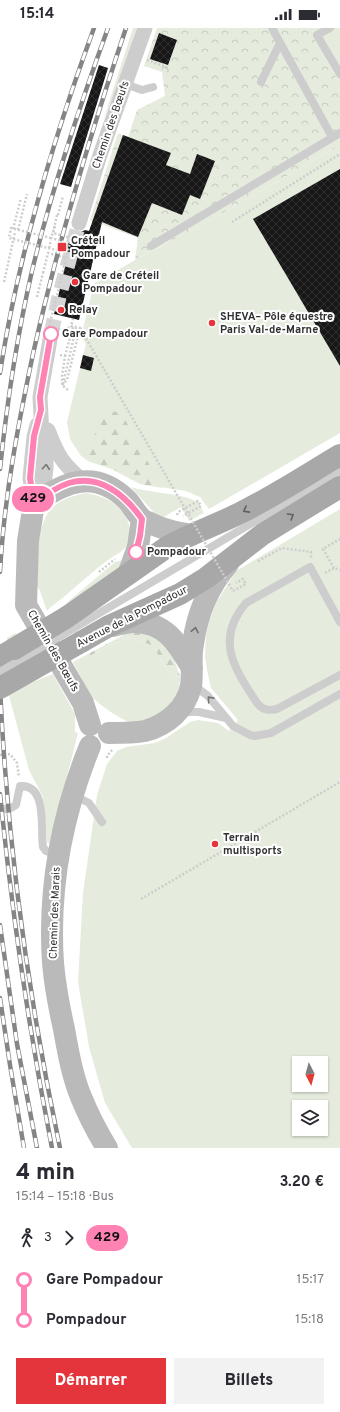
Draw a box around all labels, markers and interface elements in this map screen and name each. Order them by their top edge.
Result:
text: 15:14 [20,5,54,24]
street label: Chemin des Bœufs [89,79,133,171]
place label: Créteil Pompadour [71,234,130,261]
marker: Créteil Pompadour [56,241,68,253]
place label: Gare de Créteil Pompadour [83,269,159,296]
marker: Gare de Créteil Pompadour [70,277,80,287]
place label: Relay [69,303,98,317]
marker: Relay [56,305,66,315]
place label: SHEVA– Pôle équestre Paris Val-de-Marne [220,310,333,337]
marker: SHEVA– Pôle équestre Paris Val-de-Marne [207,318,217,328]
marker: Gare Pompadour [43,326,59,342]
place label: Gare Pompadour [62,327,148,341]
one-way arrow [41,464,50,470]
line badge: 429 [10,486,56,512]
text: 429 [20,490,46,507]
one-way arrow [243,505,250,512]
one-way arrow [287,514,294,521]
marker: Pompadour [128,544,144,560]
place label: Pompadour [147,545,206,559]
street label: Avenue de la Pompadour [74,583,191,651]
street label: Chemin des Bœufs [24,608,82,694]
one-way arrow [191,627,199,633]
one-way arrow [207,696,215,704]
place label: Terrain multisports [223,831,282,858]
marker: Terrain multisports [210,839,220,849]
street label: Chemin des Marais [46,867,64,959]
north arrow [292,1056,328,1092]
map controls [292,1056,328,1136]
button: layers [292,1100,328,1136]
text: 4 min [16,1160,75,1187]
text: 3.20 € [279,1173,324,1192]
text: 15:14 – 15:18 · Bus [16,1189,114,1205]
icon: walk [16,1227,38,1249]
icon: forward [58,1227,80,1249]
text: 429 [94,1229,120,1246]
text: 3 [44,1230,52,1246]
text: Gare Pompadour [46,1271,163,1290]
text: 15:17 [297,1272,324,1288]
text: Pompadour [46,1311,126,1330]
text: 15:18 [295,1312,324,1328]
button: Démarrer [16,1358,166,1404]
button: Billets [174,1358,324,1404]

